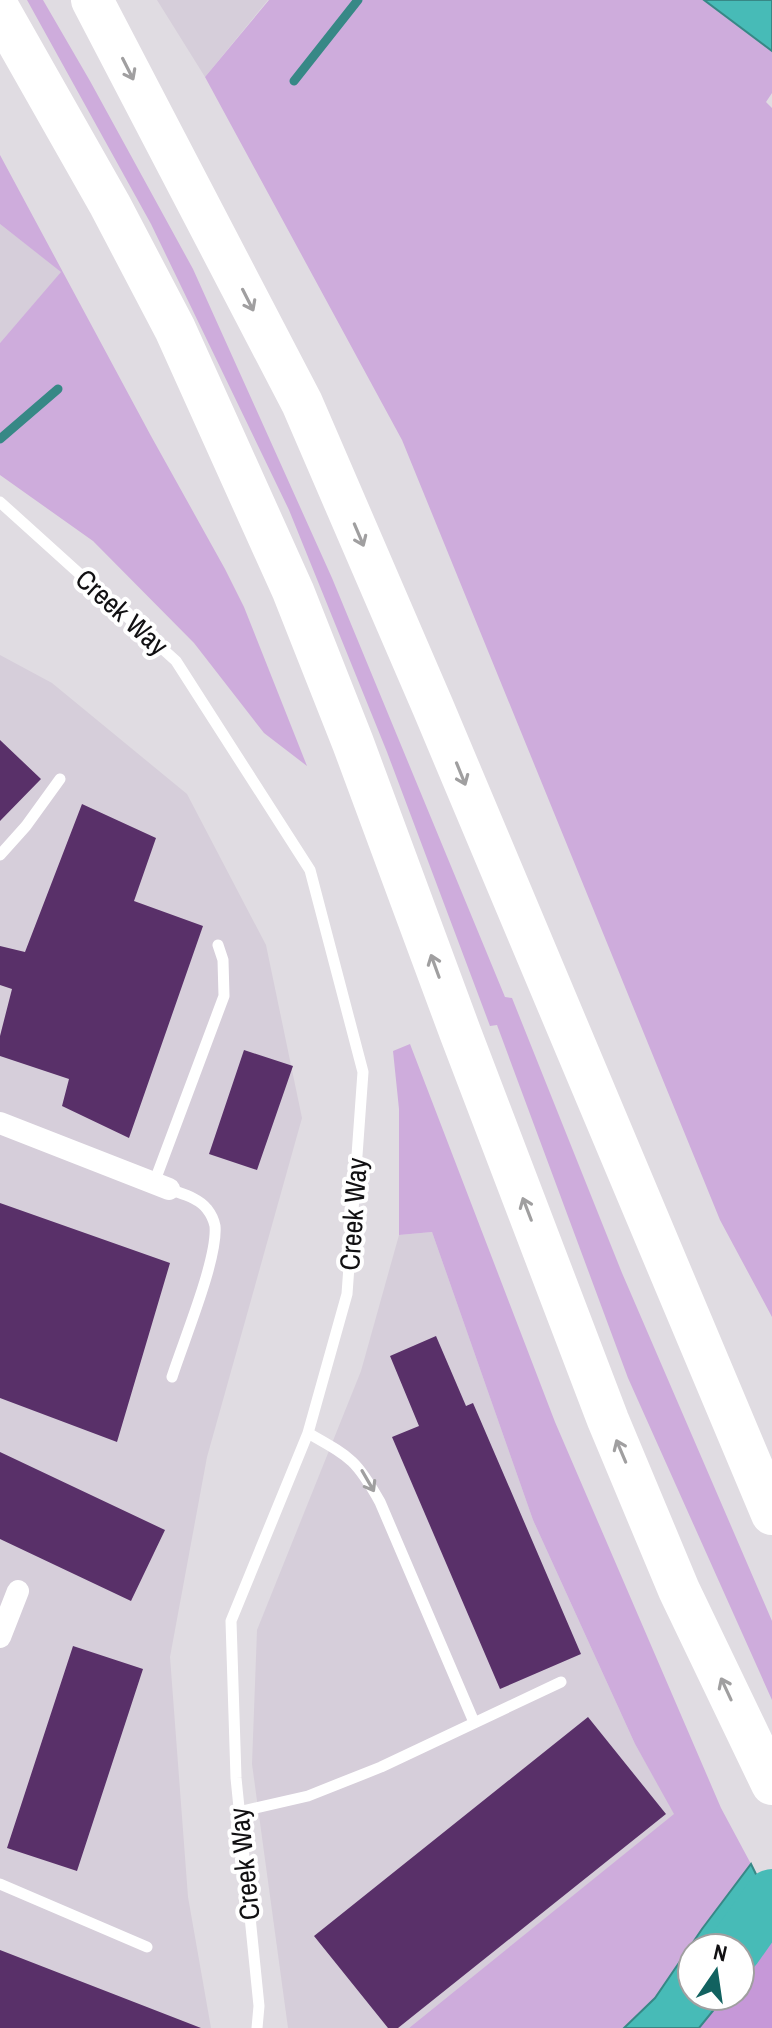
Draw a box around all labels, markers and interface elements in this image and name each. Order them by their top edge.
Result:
one-way arrow [121,57,137,81]
one-way arrow [241,288,257,311]
one-way arrow [352,522,367,547]
street label: Creek Way [67,560,177,664]
one-way arrow [454,761,469,786]
one-way arrow [427,954,441,979]
street label: Creek Way [330,1156,376,1272]
one-way arrow [519,1197,533,1222]
one-way arrow [612,1440,627,1464]
one-way arrow [361,1468,376,1492]
one-way arrow [718,1678,733,1702]
street label: Creek Way [219,1805,269,1922]
north arrow [676,1932,756,2012]
text: N [711,1936,730,1969]

